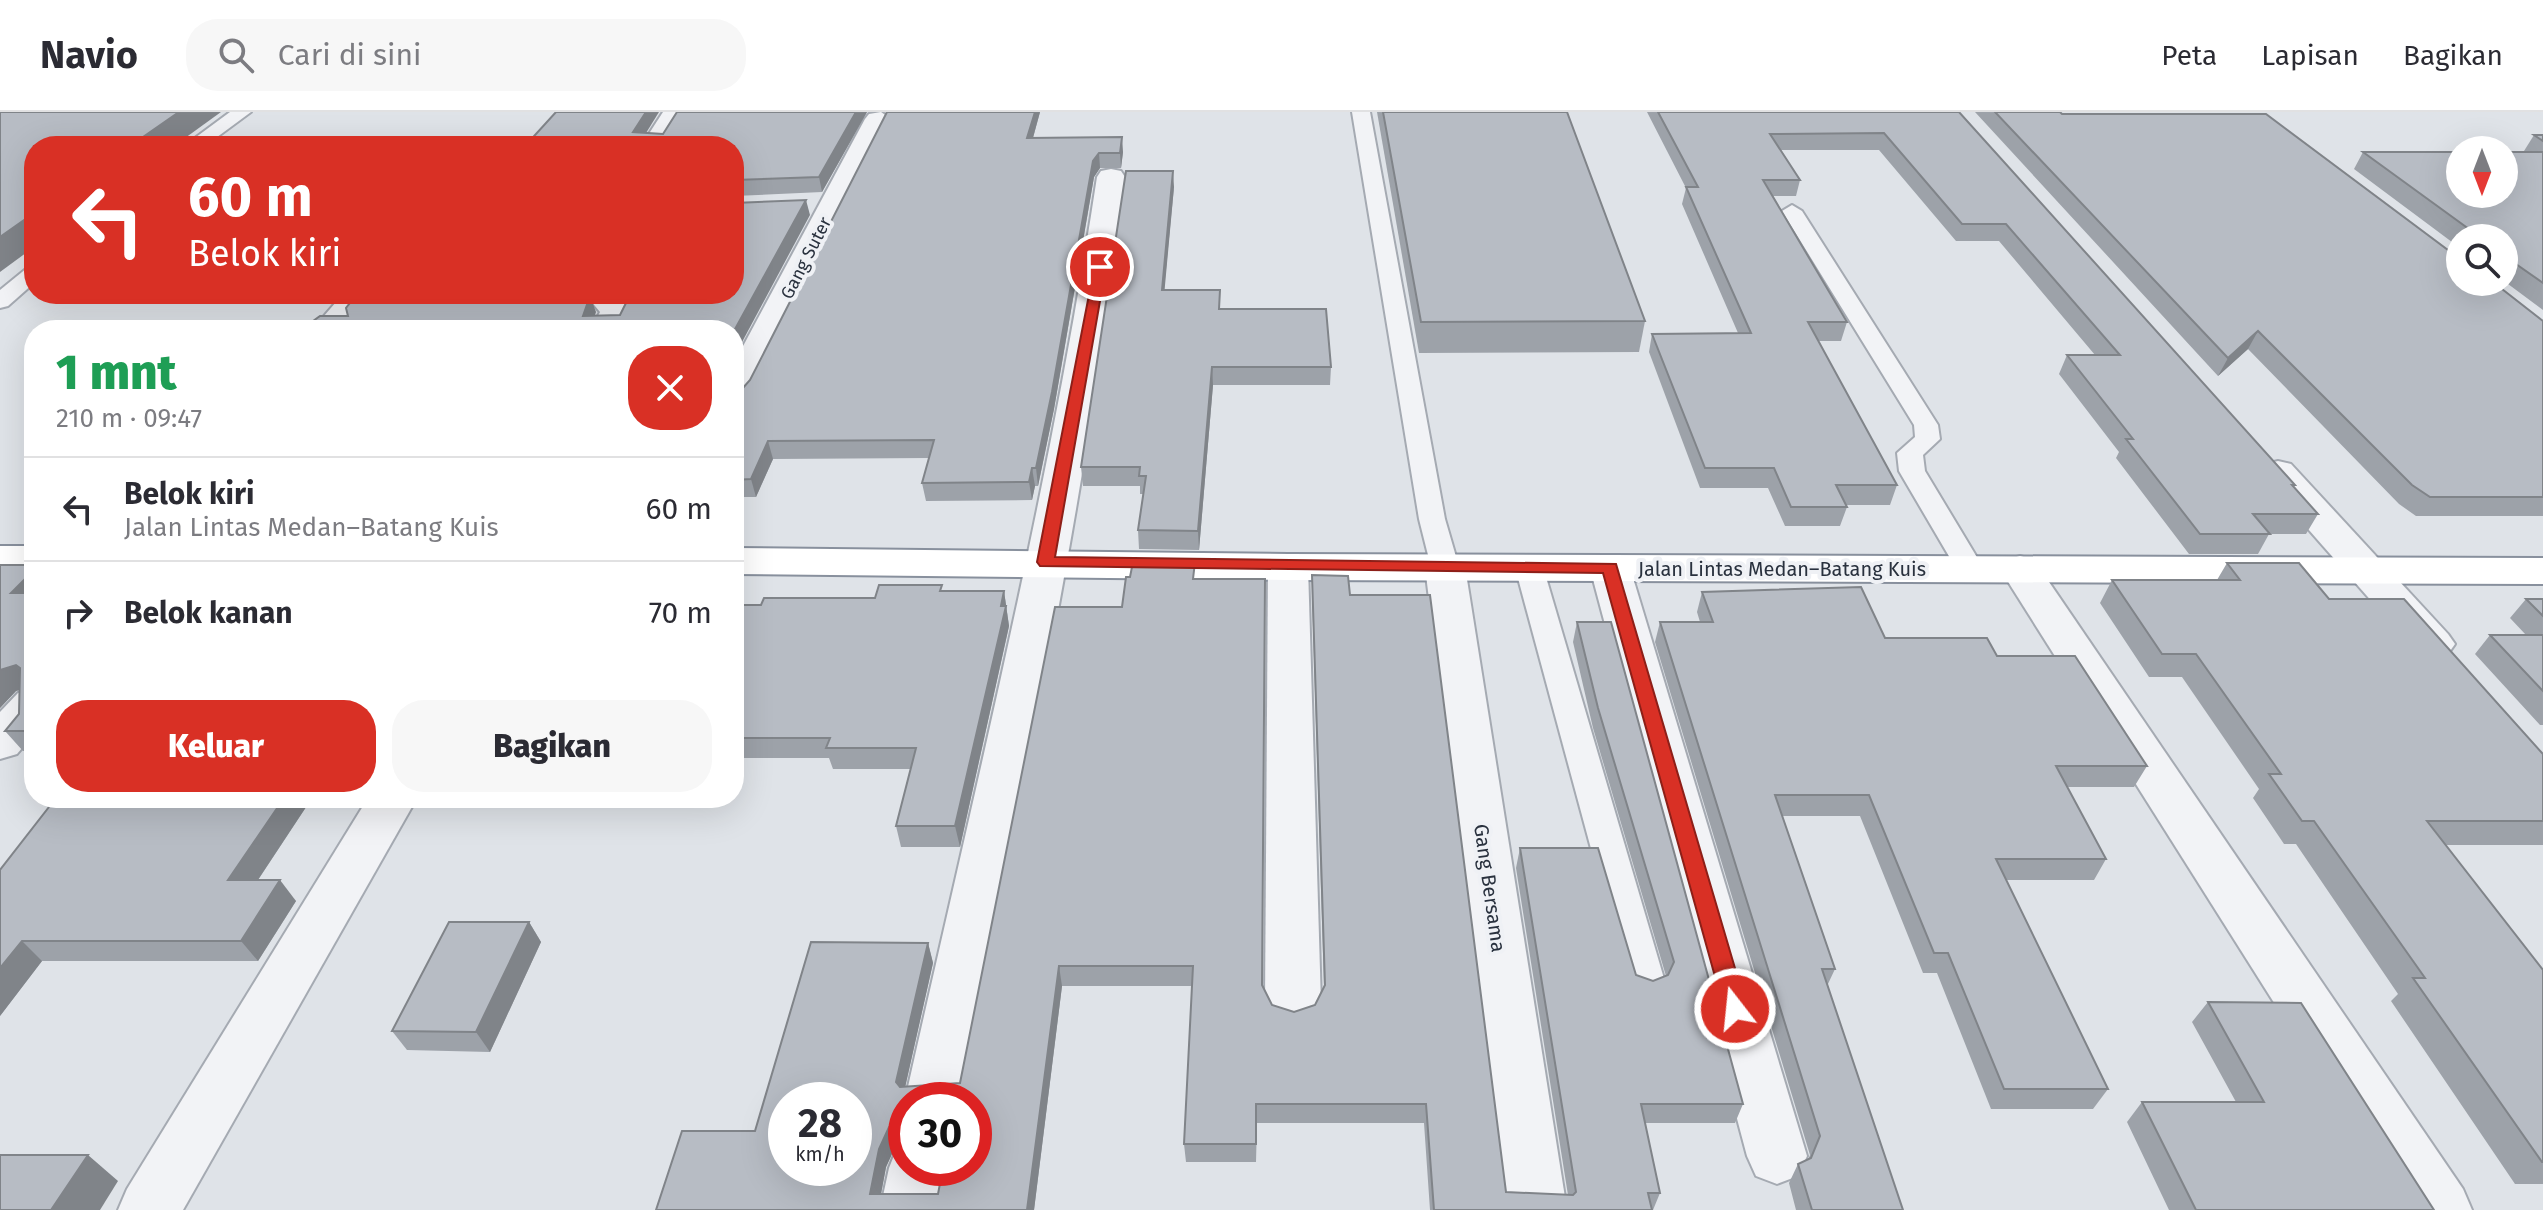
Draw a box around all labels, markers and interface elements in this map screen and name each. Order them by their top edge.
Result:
search box [186,19,746,91]
text: Navio [40,32,138,78]
icon: search [214,33,258,77]
text: Cari di sini [278,37,422,73]
text: Peta [2161,39,2217,72]
text: Lapisan [2261,39,2359,72]
text: Bagikan [2403,39,2503,72]
north arrow [2446,136,2518,208]
map controls [2446,136,2518,296]
text: 60 m [188,164,313,231]
icon: left [56,168,160,272]
street label: Gang Suter [776,213,836,303]
button: search [2446,224,2518,296]
text: Belok kiri [188,232,342,276]
pin [1066,233,1134,301]
icon: arrive [1078,245,1122,289]
text: 1 mnt [56,344,176,402]
button: close [628,346,712,430]
text: 210 m · 09:47 [56,403,202,434]
text: Belok kiri [124,476,255,512]
icon: left [56,487,100,531]
text: 60 m [646,491,712,527]
text: Jalan Lintas Medan–Batang Kuis [124,512,499,543]
street label: Jalan Lintas Medan–Batang Kuis [1638,557,1926,581]
icon: right [56,591,100,635]
text: Belok kanan [124,595,293,631]
text: 70 m [649,595,712,631]
button: Keluar [56,700,376,792]
button: Bagikan [392,700,712,792]
street label: Gang Bersama [1469,822,1511,954]
position arrow [1693,967,1777,1051]
speed limit sign: 30 [888,1082,992,1186]
text: 28 [798,1100,842,1148]
text: km/h [795,1142,845,1166]

